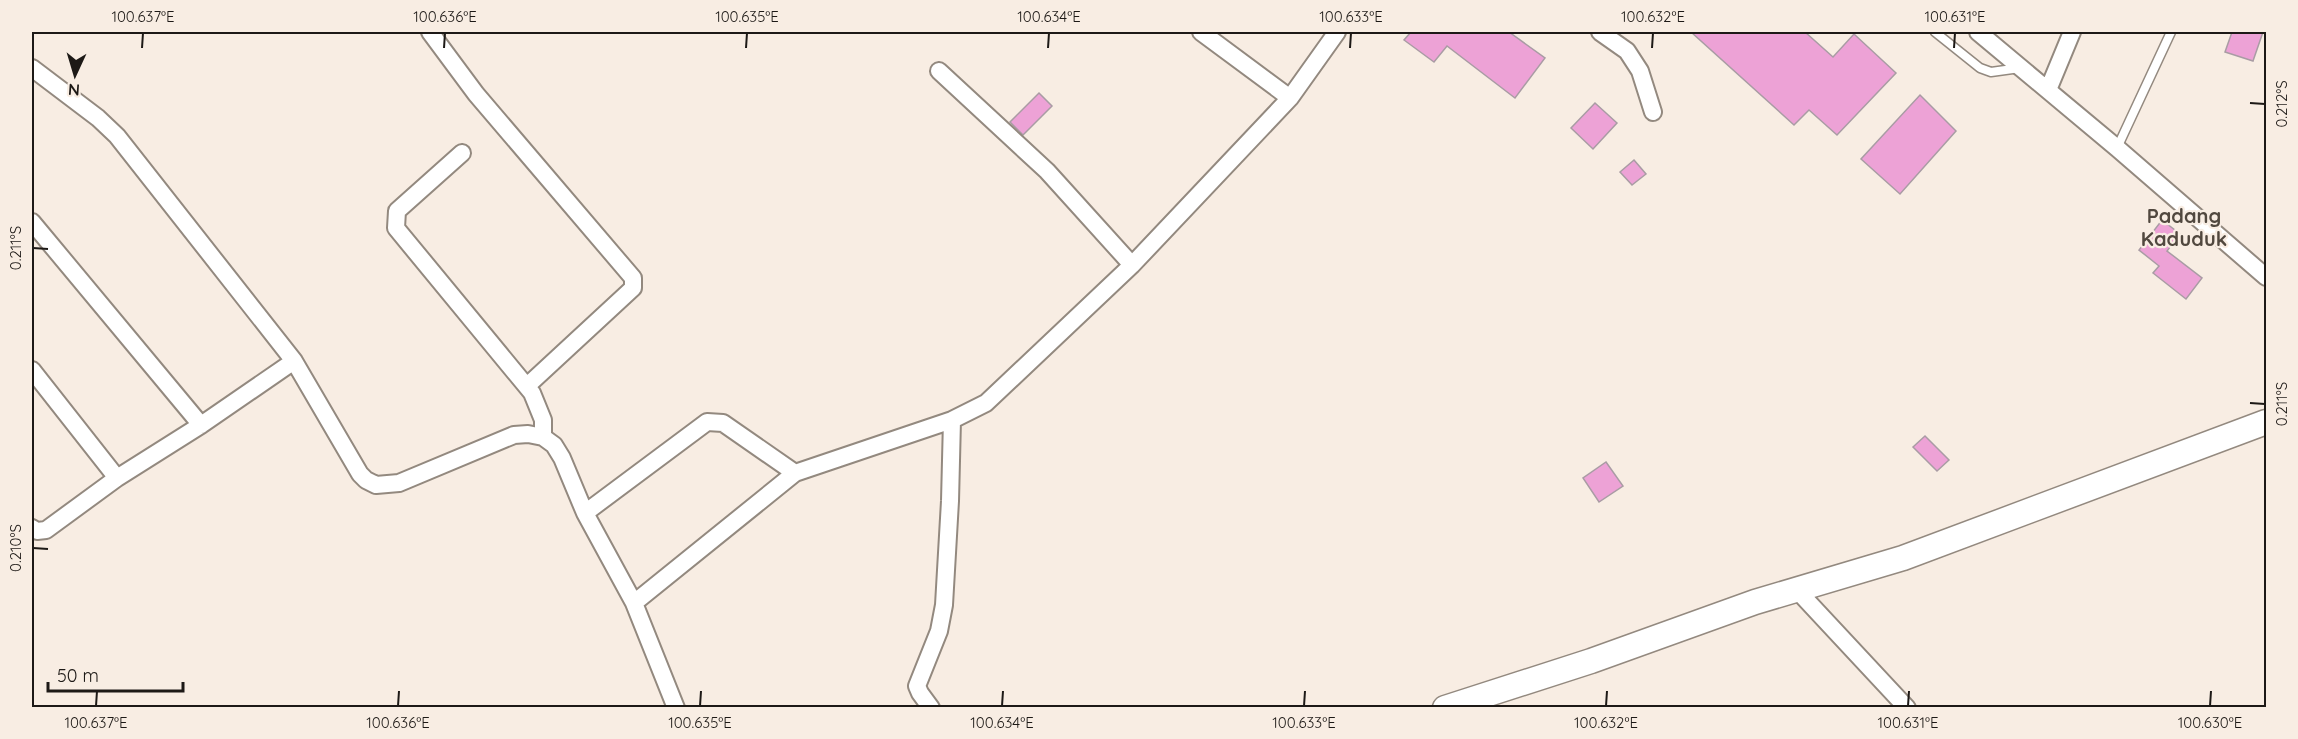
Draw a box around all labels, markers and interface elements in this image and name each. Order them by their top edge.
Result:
text: 100.637°E [111,7,175,26]
text: 100.636°E [413,7,477,26]
text: 100.635°E [715,7,779,26]
text: 100.634°E [1017,7,1081,26]
text: 100.633°E [1319,7,1383,26]
text: 100.632°E [1621,7,1685,26]
text: 100.631°E [1924,7,1986,26]
north arrow [45,45,105,105]
text: N [67,80,81,100]
text: 0.212°S [2272,80,2291,128]
district label: Padang Kaduduk [2141,203,2227,251]
text: 0.211°S [6,226,25,270]
text: 0.211°S [2272,382,2291,426]
text: 0.210°S [6,524,25,572]
scale bar [48,655,183,693]
text: 50 m [57,664,99,687]
text: 100.637°E [64,713,128,732]
text: 100.636°E [366,713,430,732]
text: 100.635°E [668,713,732,732]
text: 100.634°E [970,713,1034,732]
text: 100.633°E [1272,713,1336,732]
text: 100.632°E [1574,713,1638,732]
text: 100.631°E [1877,713,1939,732]
text: 100.630°E [2178,713,2242,732]

